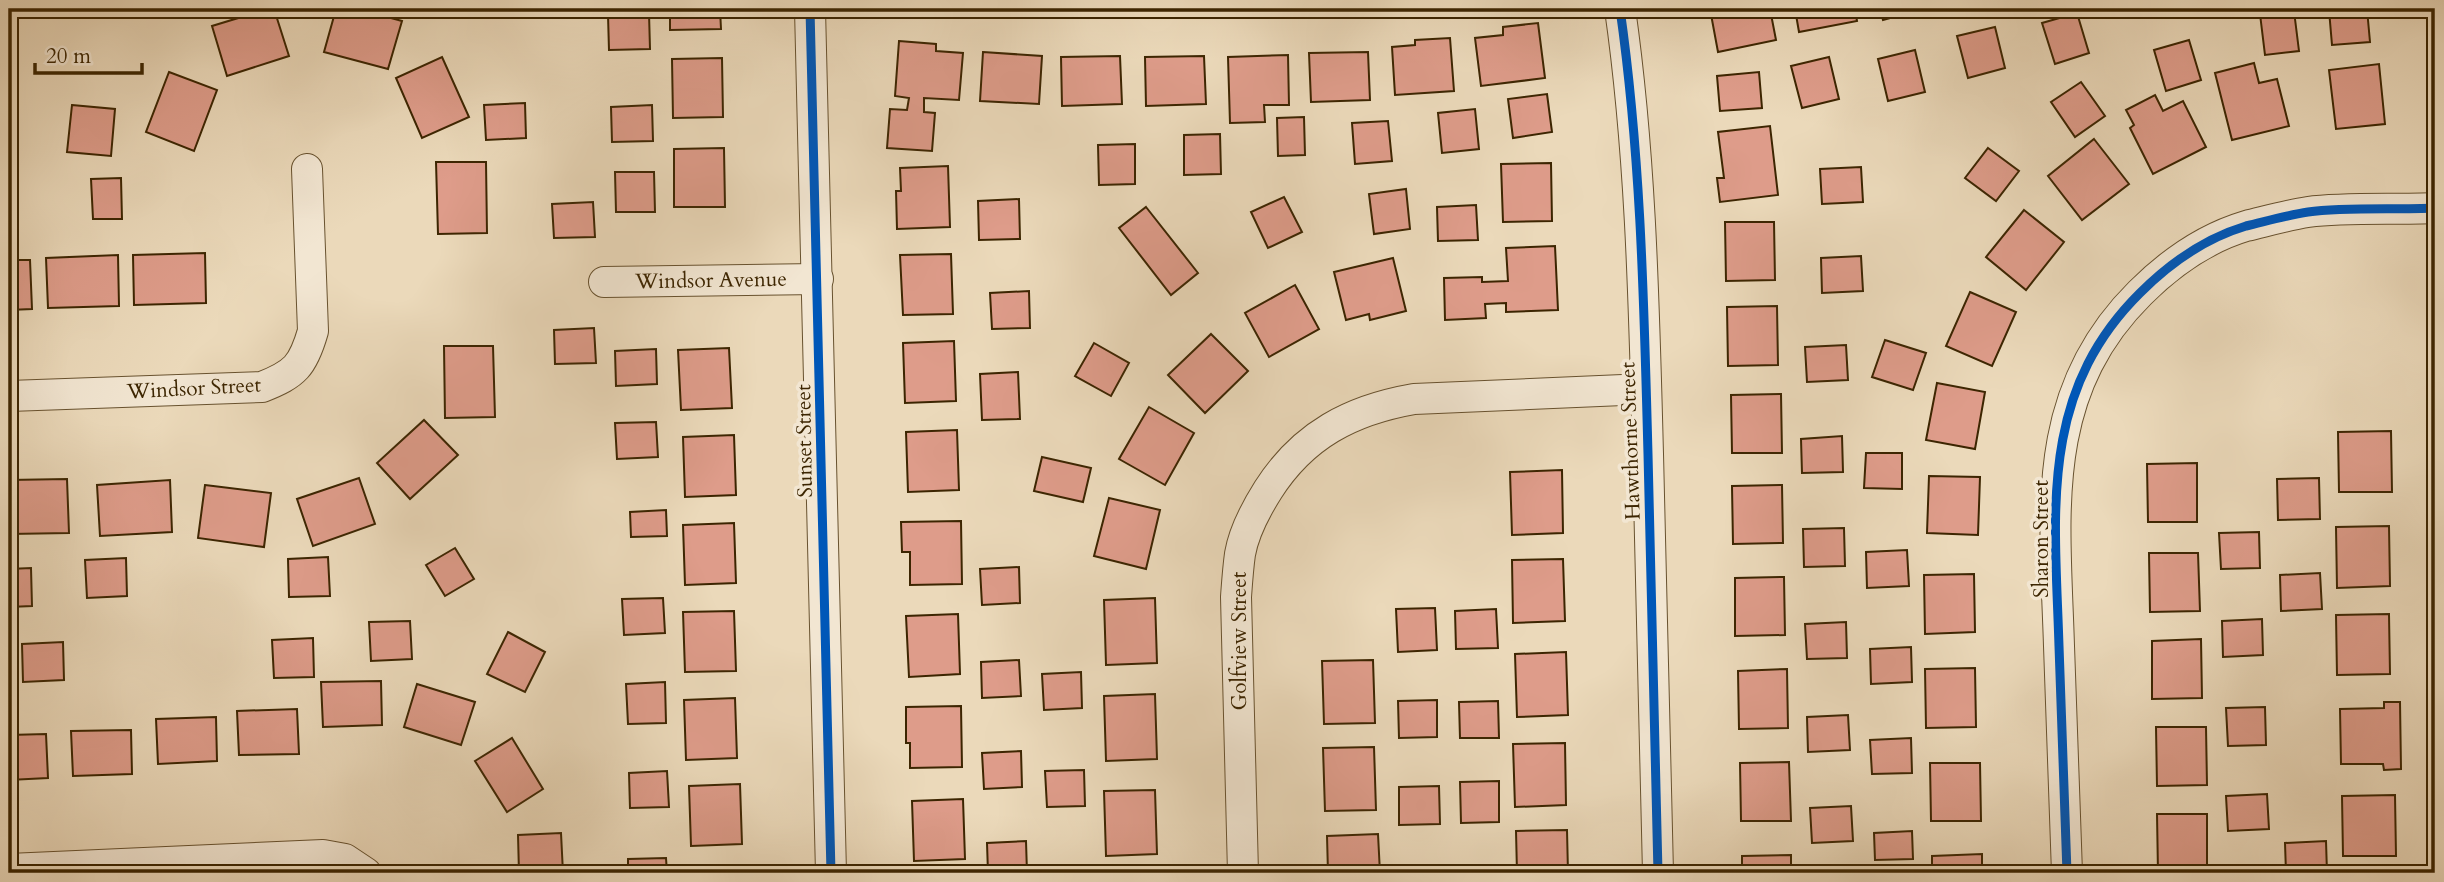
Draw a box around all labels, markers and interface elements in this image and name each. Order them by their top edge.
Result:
scale bar [35,32,142,76]
text: 20 m [46,42,91,71]
street label: Windsor Avenue [634,265,787,296]
street label: Hawthorne Street [1613,361,1648,521]
street label: Windsor Street [125,370,262,407]
street label: Sunset Street [789,384,820,498]
street label: Sharon Street [2027,480,2056,598]
street label: Golfview Street [1225,571,1254,710]

